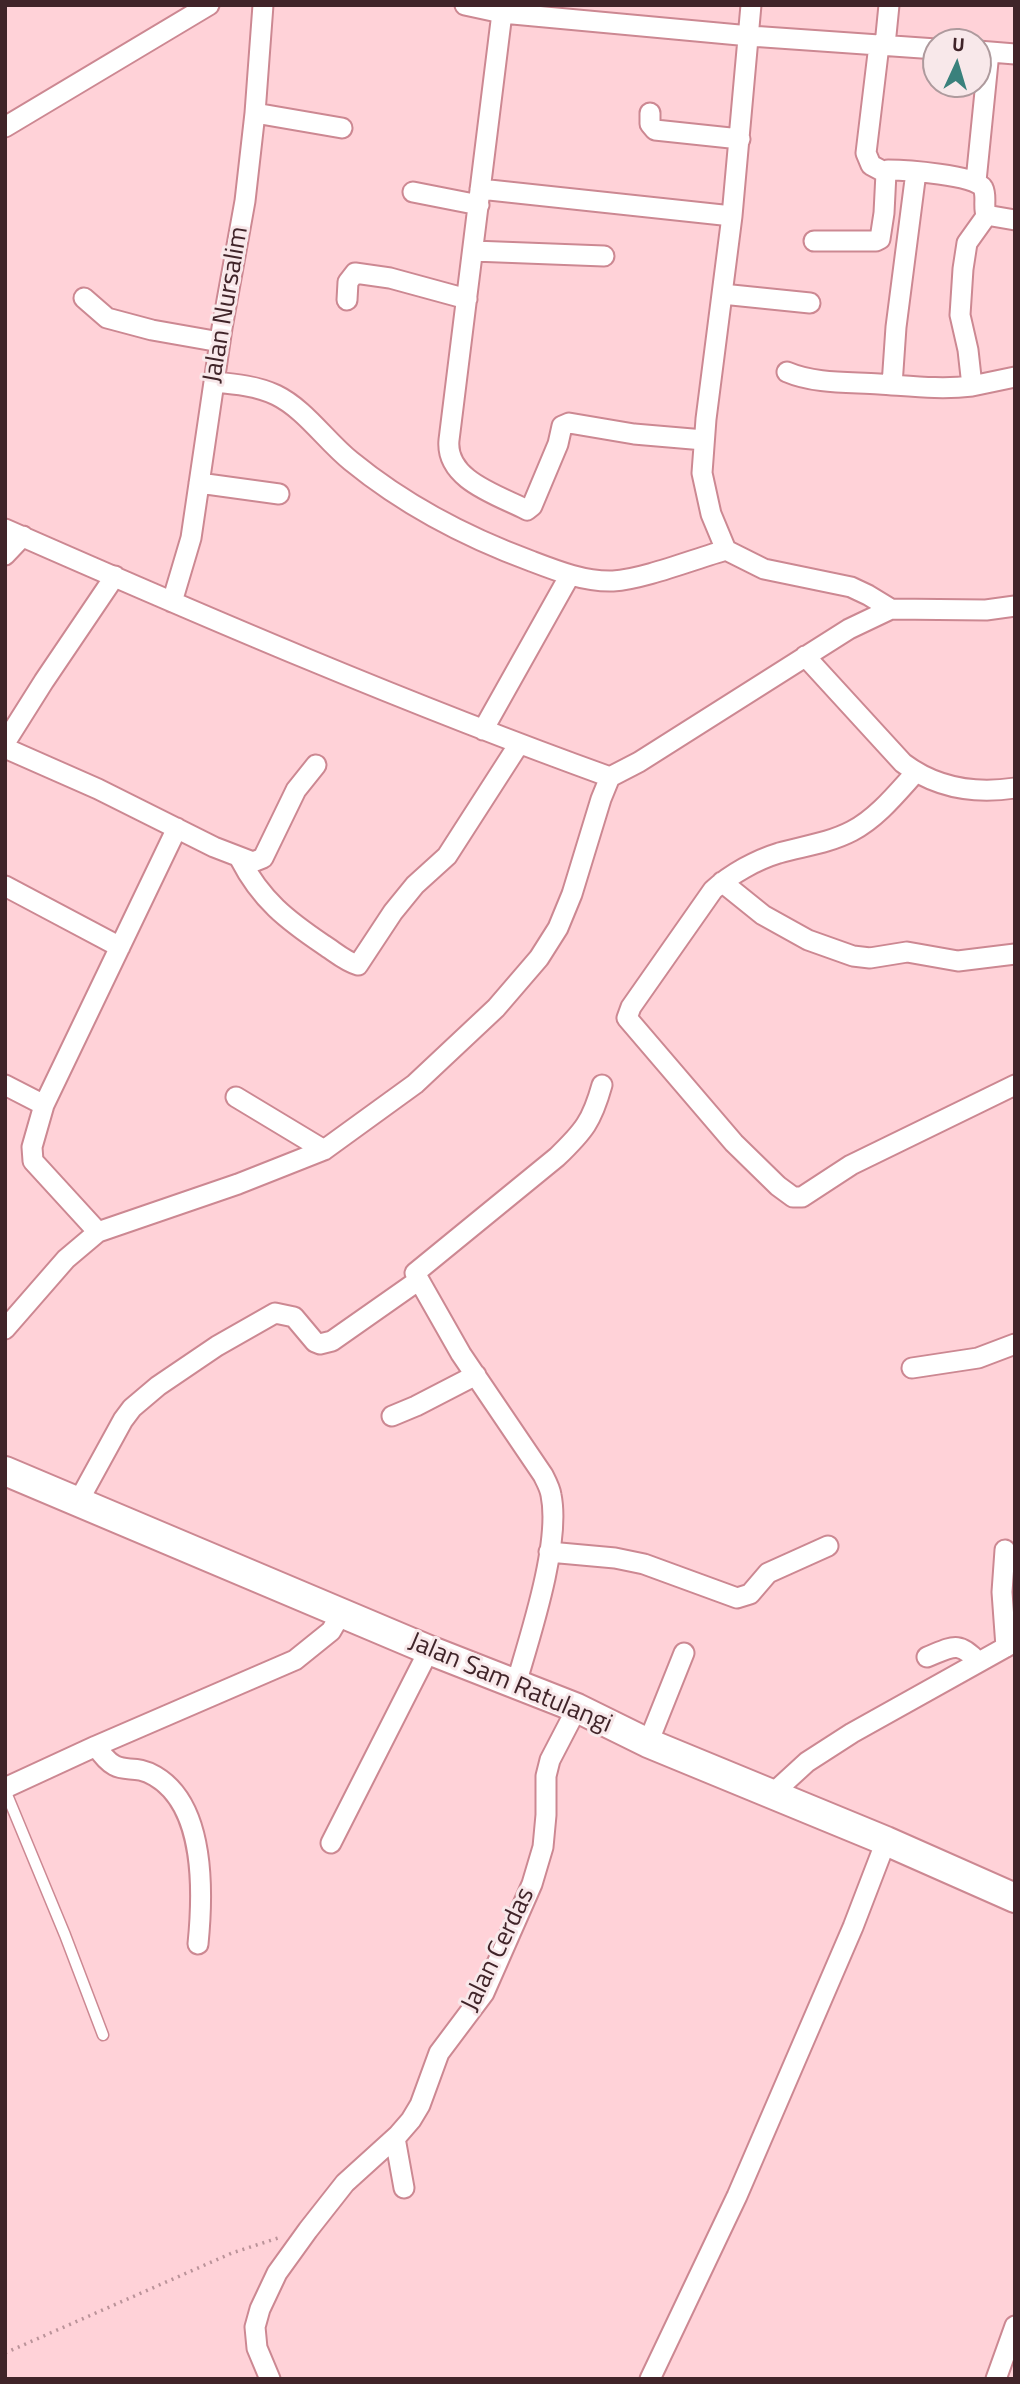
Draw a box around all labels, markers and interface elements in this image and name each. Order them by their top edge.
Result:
north arrow [922,28,992,98]
text: U [951,29,966,58]
street label: Jalan Nursalim [198,224,256,386]
street label: Jalan Sam Ratulangi [404,1627,616,1741]
street label: Jalan Cerdas [456,1883,542,2017]

